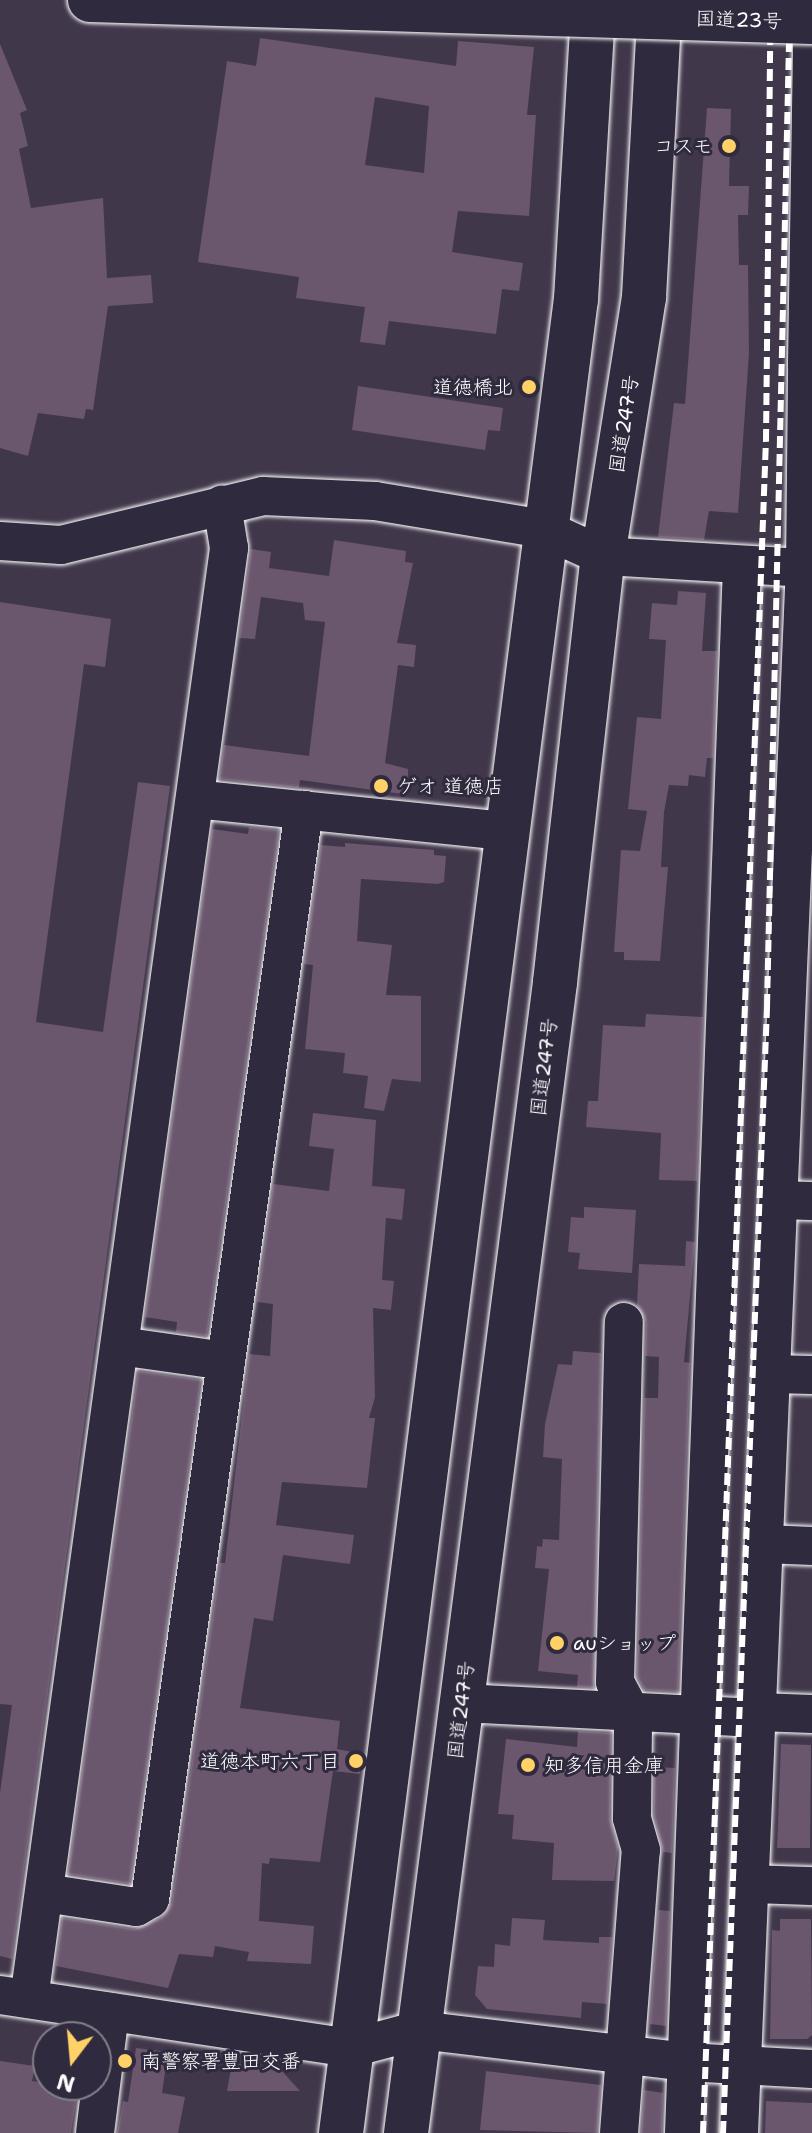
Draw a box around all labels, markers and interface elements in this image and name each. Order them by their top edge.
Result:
street label: 国道23号 [695,6,783,34]
place label: コスモ [653,134,713,158]
marker: コスモ [720,137,738,155]
street label: 国道247号 [604,373,644,475]
place label: 道徳橋北 [433,375,513,399]
marker: 道徳橋北 [520,378,538,396]
place label: ゲオ 道徳店 [397,774,504,798]
marker: ゲオ 道徳店 [372,777,390,795]
street label: 国道247号 [526,1016,562,1118]
place label: auショップ [573,1631,677,1655]
marker: auショップ [548,1634,566,1652]
street label: 国道247号 [443,1659,479,1761]
place label: 道徳本町六丁目 [200,1749,340,1773]
marker: 道徳本町六丁目 [347,1752,365,1770]
place label: 知多信用金庫 [544,1753,664,1777]
marker: 知多信用金庫 [519,1756,537,1774]
north arrow [32,2021,112,2101]
place label: 南警察署豊田交番 [141,2049,301,2073]
marker: 南警察署豊田交番 [116,2052,134,2070]
text: N [53,2066,78,2099]

